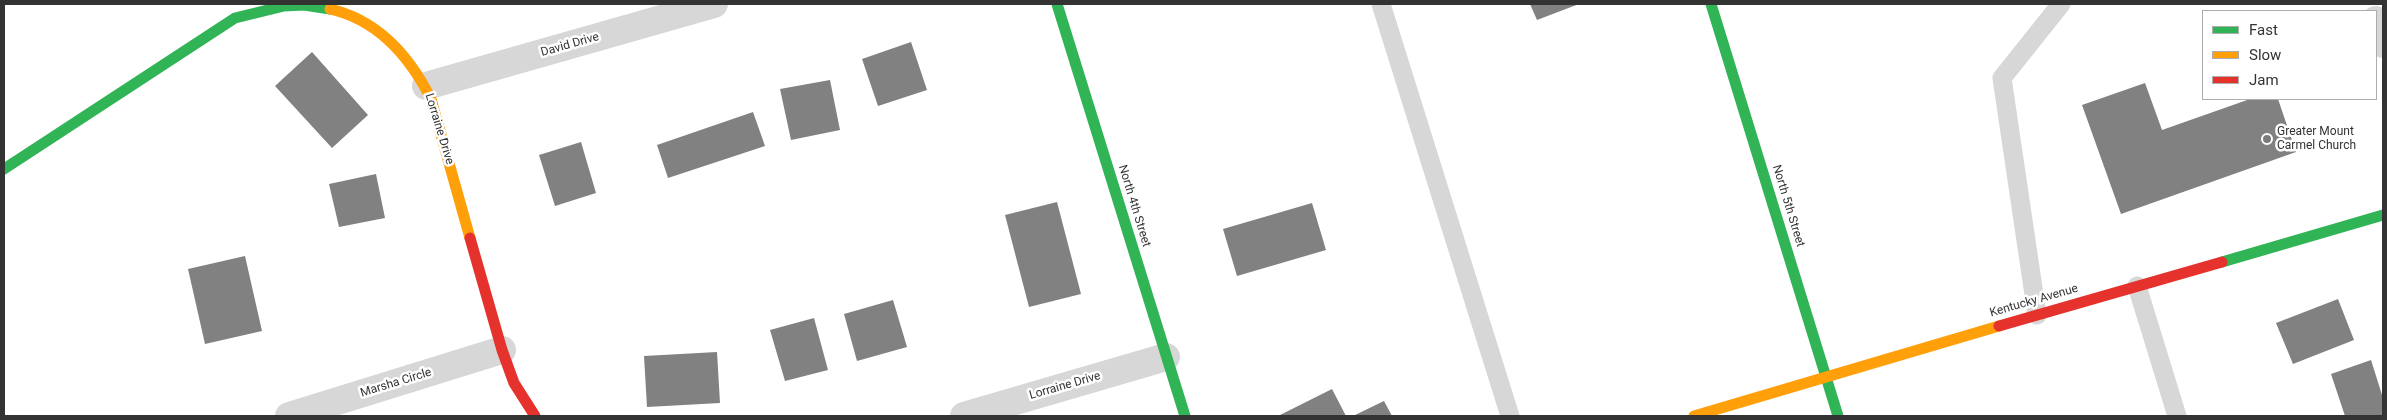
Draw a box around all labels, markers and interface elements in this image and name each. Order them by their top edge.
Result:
legend [2202,10,2377,100]
text: Fast [2249,21,2278,39]
street label: David Drive [539,30,601,60]
text: Slow [2249,46,2281,64]
text: Jam [2249,71,2279,89]
street label: Lorraine Drive [421,92,457,166]
place label: Greater Mount Carmel Church [2277,125,2356,153]
marker: Greater Mount Carmel Church [2261,133,2273,145]
street label: North 4th Street [1115,163,1153,249]
street label: North 5th Street [1769,163,1807,249]
street label: Kentucky Avenue [1988,282,2080,320]
street label: Marsha Circle [359,365,433,401]
street label: Lorraine Drive [1028,369,1102,403]

